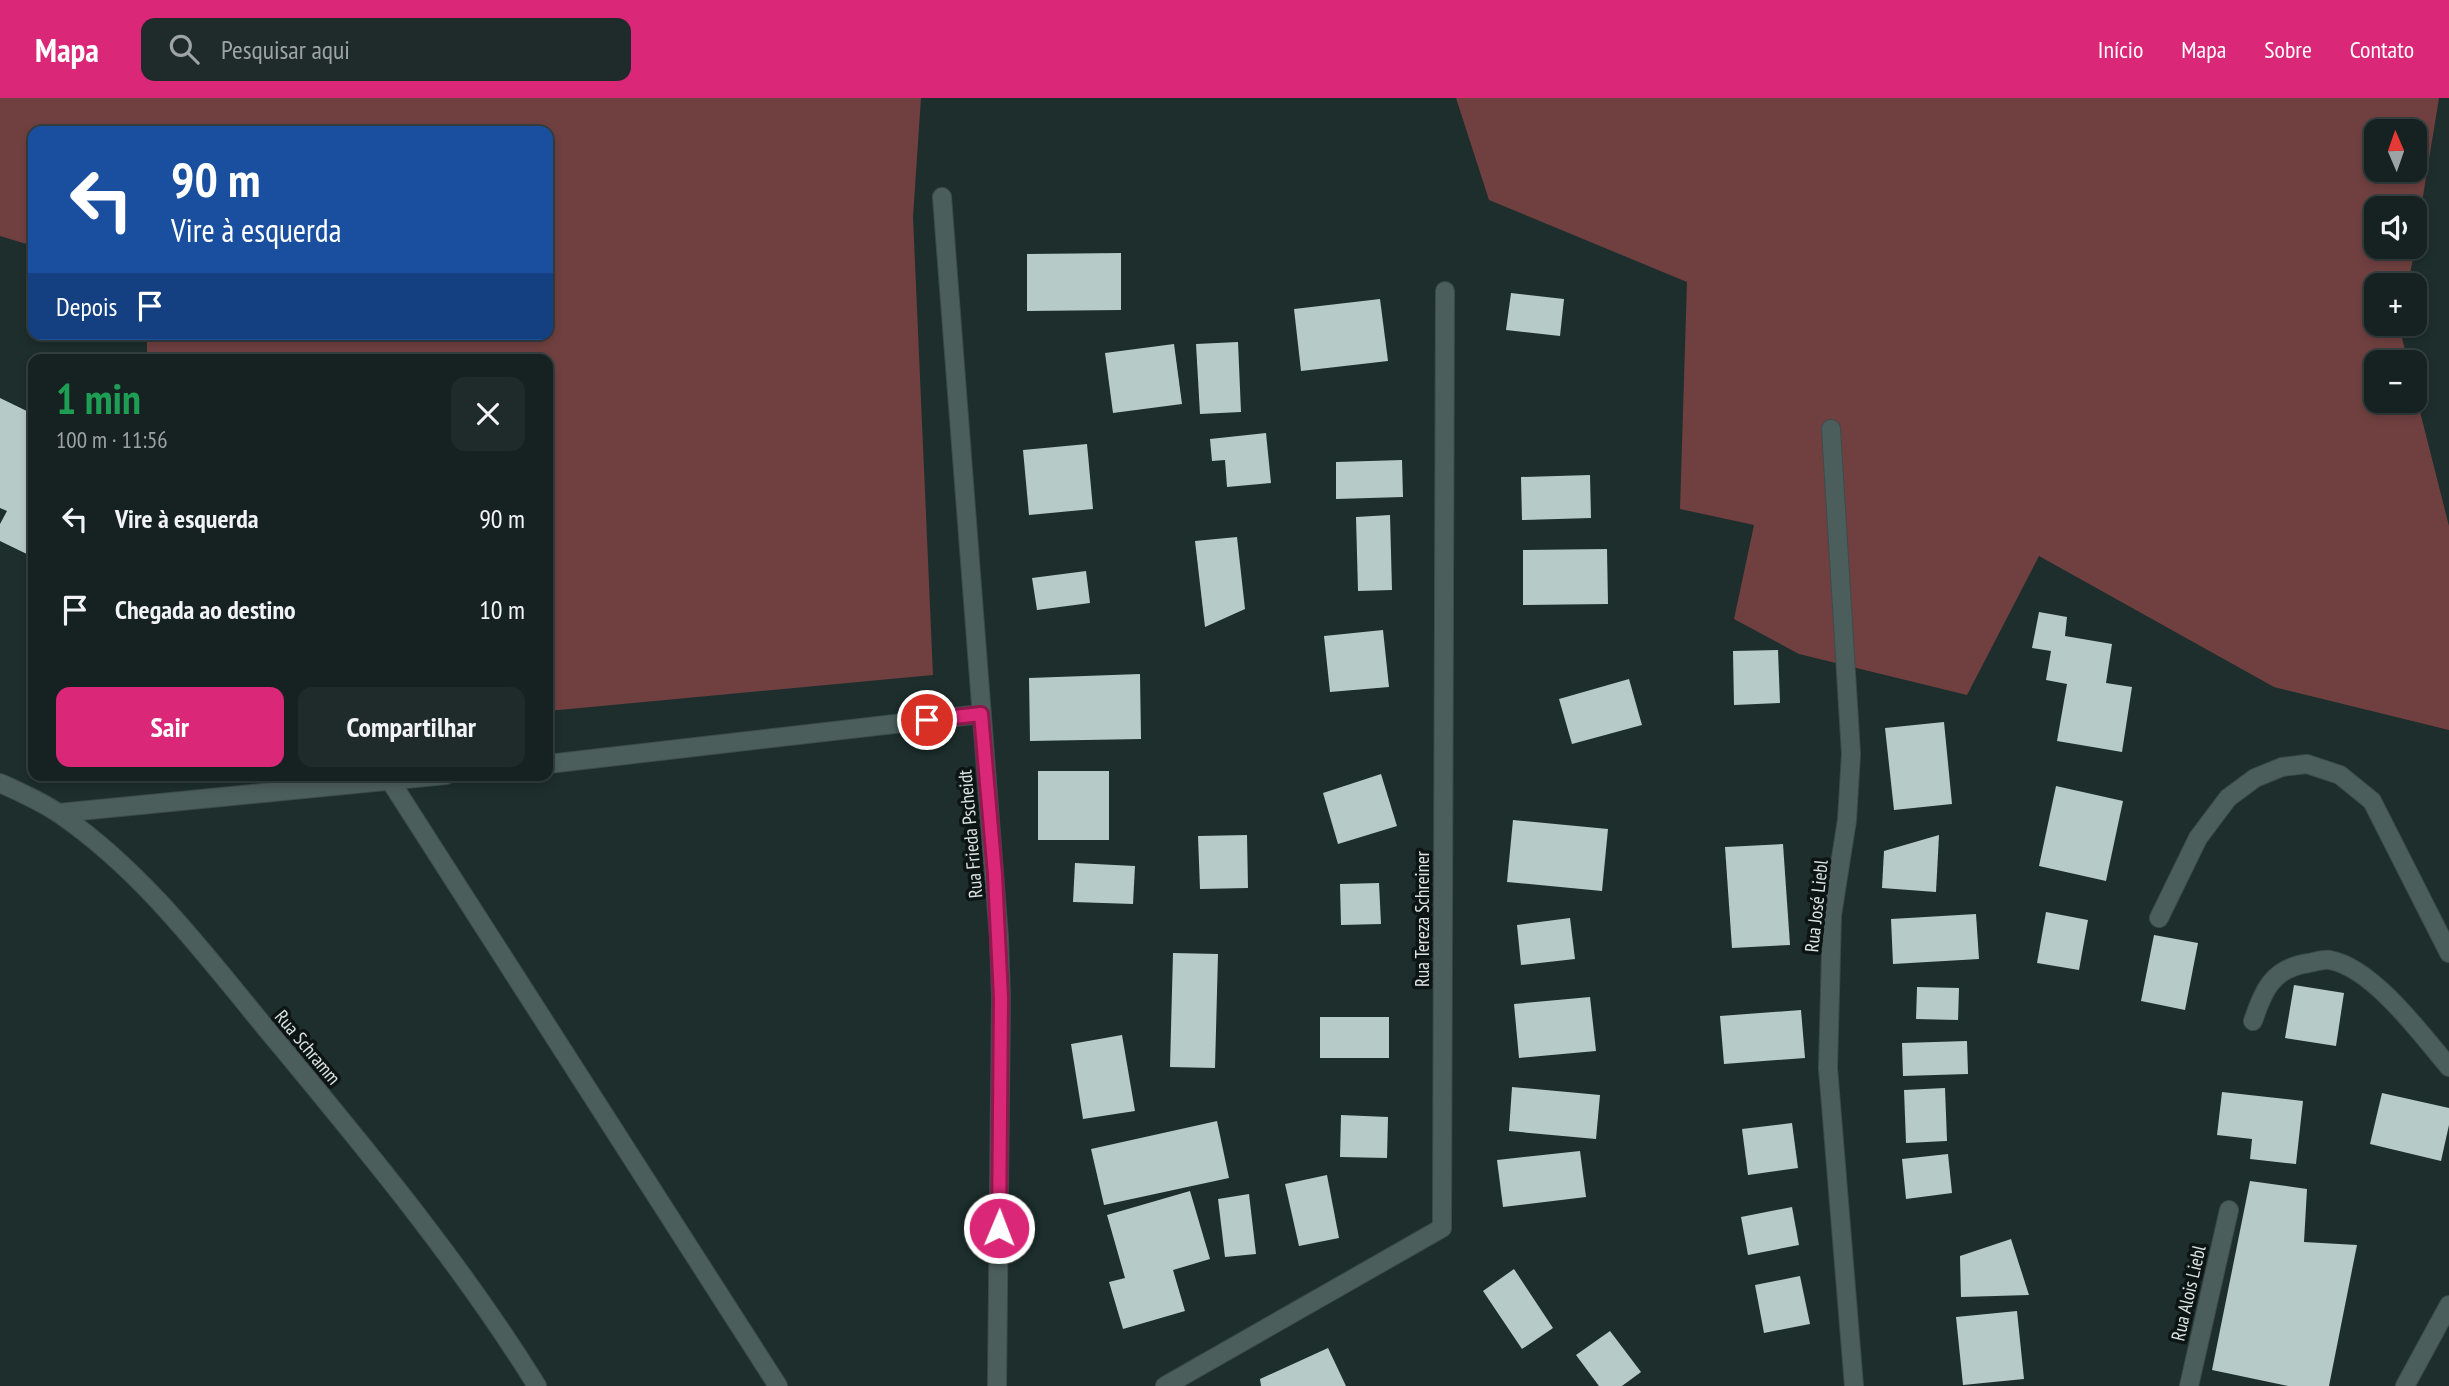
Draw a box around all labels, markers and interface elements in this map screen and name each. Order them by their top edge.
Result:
search box [141,18,631,81]
text: Mapa [35,28,99,71]
icon: search [165,30,203,68]
text: Pesquisar aqui [221,33,350,66]
text: Início [2098,34,2143,65]
text: Mapa [2181,34,2226,65]
text: Sobre [2264,34,2312,65]
text: Contato [2350,34,2414,65]
north arrow [2364,119,2427,182]
map controls [2364,119,2427,413]
text: 90 m [171,147,260,211]
icon: left [56,154,147,245]
button: sound [2364,196,2427,259]
text: Vire à esquerda [171,209,342,251]
button: + [2364,273,2427,336]
icon: arrive [131,287,169,325]
text: Depois [56,290,117,323]
button: − [2364,350,2427,413]
text: 1 min [56,371,141,426]
button: close [451,377,525,451]
text: 100 m · 11:56 [56,425,168,454]
icon: left [56,500,94,538]
text: Vire à esquerda [115,502,258,535]
text: 90 m [479,502,525,535]
icon: arrive [56,591,94,629]
text: Chegada ao destino [115,593,296,626]
text: 10 m [479,593,525,626]
button: Sair [56,687,284,767]
button: Compartilhar [298,687,525,767]
pin [897,690,957,750]
icon: arrive [908,701,946,739]
street label: Rua Frieda Pscheidt [952,768,988,899]
street label: Rua Tereza Schreiner [1410,850,1434,987]
street label: Rua José Liebl [1799,858,1833,953]
street label: Rua Schramm [270,1005,346,1089]
position arrow [962,1191,1036,1265]
street label: Rua Alois Liebl [2165,1242,2211,1343]

